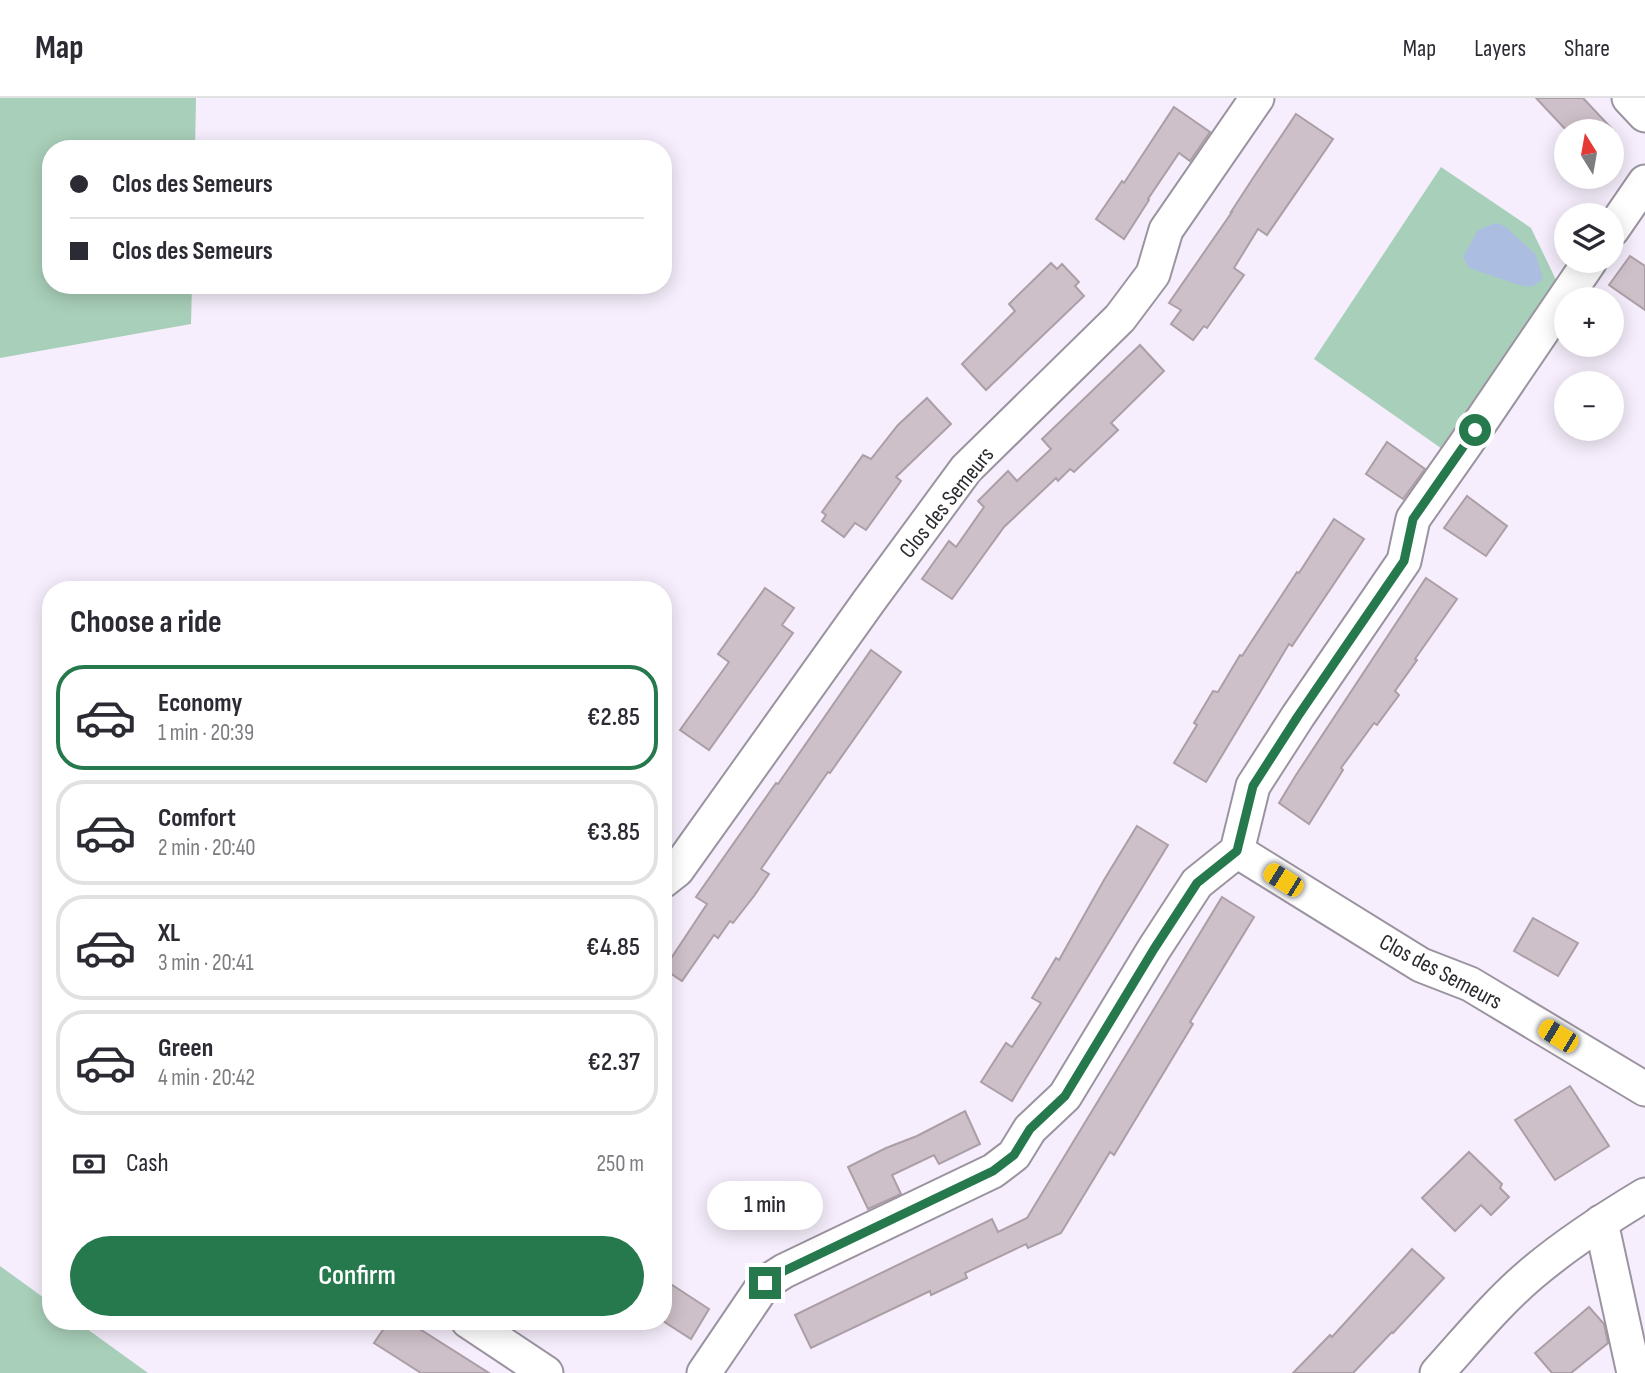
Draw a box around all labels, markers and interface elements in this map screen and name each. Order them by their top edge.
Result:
text: Map [35,28,84,68]
text: Map [1403,34,1436,63]
text: Layers [1474,34,1526,63]
text: Share [1564,34,1610,63]
north arrow [1554,119,1624,189]
map controls [1554,119,1624,441]
text: Clos des Semeurs [112,169,273,200]
button: layers [1554,203,1624,273]
text: Clos des Semeurs [112,236,273,267]
button: + [1554,287,1624,357]
button: − [1554,371,1624,441]
route start [1459,414,1491,446]
street label: Clos des Semeurs [893,441,1000,564]
text: Choose a ride [70,603,222,642]
icon: car [74,686,137,749]
text: Economy [158,688,242,719]
text: €2.85 [587,702,640,733]
text: 1 min · 20:39 [158,719,254,747]
icon: car [74,801,137,864]
text: Comfort [158,803,236,834]
text: €3.85 [587,817,640,848]
text: 2 min · 20:40 [158,834,256,862]
car [1260,860,1307,900]
icon: car [74,916,137,979]
text: XL [158,918,180,949]
street label: Clos des Semeurs [1374,928,1507,1016]
text: €4.85 [586,932,640,963]
text: 3 min · 20:41 [158,949,254,977]
car [1535,1016,1582,1056]
icon: car [74,1031,137,1094]
text: Green [158,1033,213,1064]
text: €2.37 [588,1047,640,1078]
text: 4 min · 20:42 [158,1064,255,1092]
icon: cash [70,1145,108,1183]
text: Cash [126,1148,169,1179]
text: 250 m [597,1150,644,1178]
callout: 1 min [707,1182,823,1230]
text: 1 min [744,1191,786,1219]
button: Confirm [70,1236,644,1316]
route end [749,1267,781,1299]

